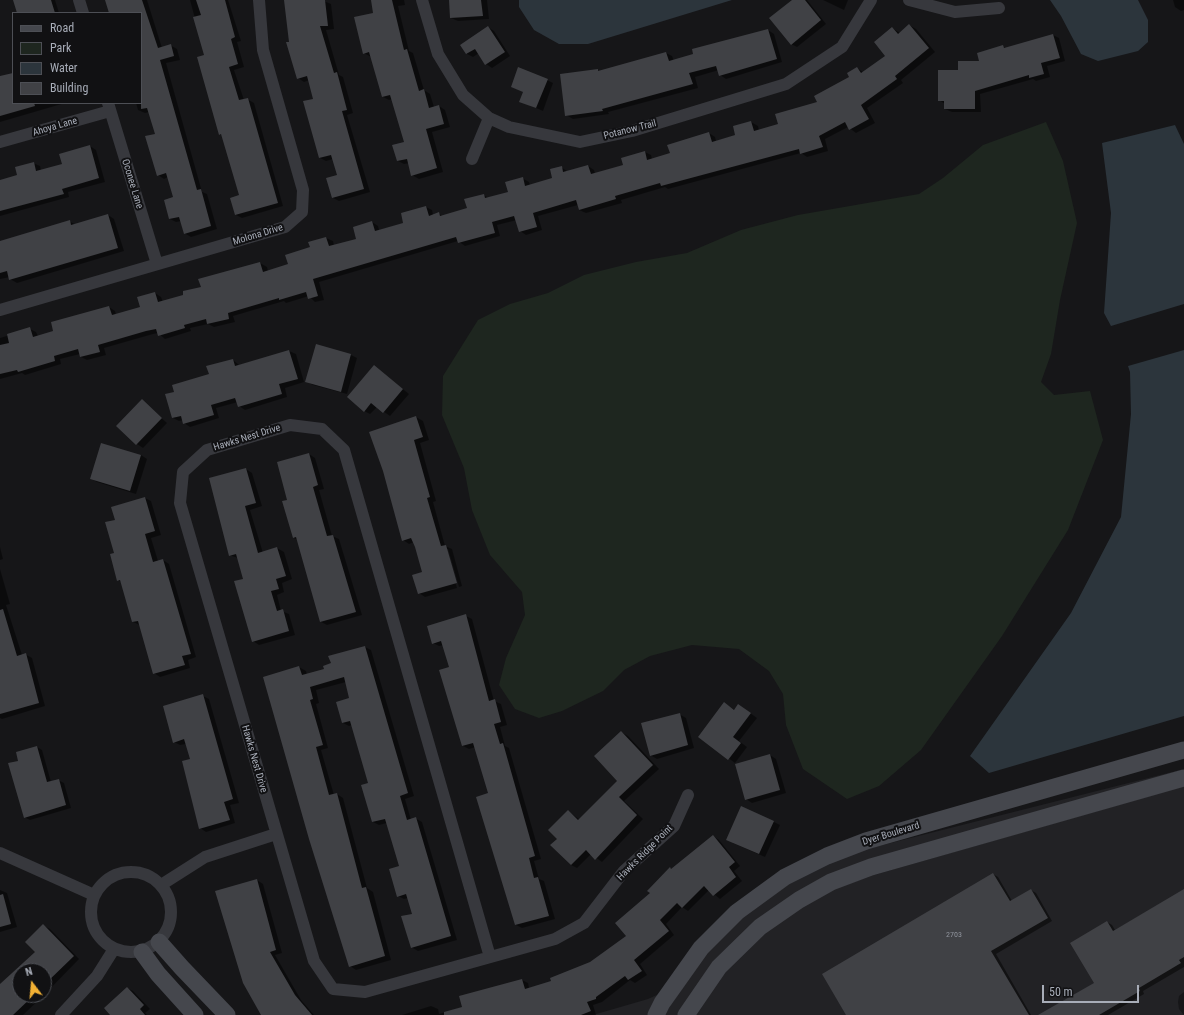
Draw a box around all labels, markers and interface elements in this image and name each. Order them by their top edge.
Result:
legend [12,12,142,104]
text: Road [50,21,74,35]
text: Park [50,41,71,55]
text: Water [50,61,78,75]
text: Building [50,81,88,95]
street label: Ahoya Lane [31,115,79,139]
street label: Potanow Trail [602,118,658,142]
street label: Oconee Lane [119,158,145,210]
street label: Molona Drive [231,222,285,248]
street label: Hawks Nest Drive [212,422,282,454]
street label: Hawks Nest Drive [239,724,269,794]
street label: Dyer Boulevard [861,820,921,848]
street label: Hawks Ridge Point [615,823,675,883]
house number: 2703 [946,930,962,940]
north arrow [12,963,52,1003]
text: N [24,965,34,979]
scale bar [1044,977,1141,1003]
text: 50 m [1049,985,1073,999]

